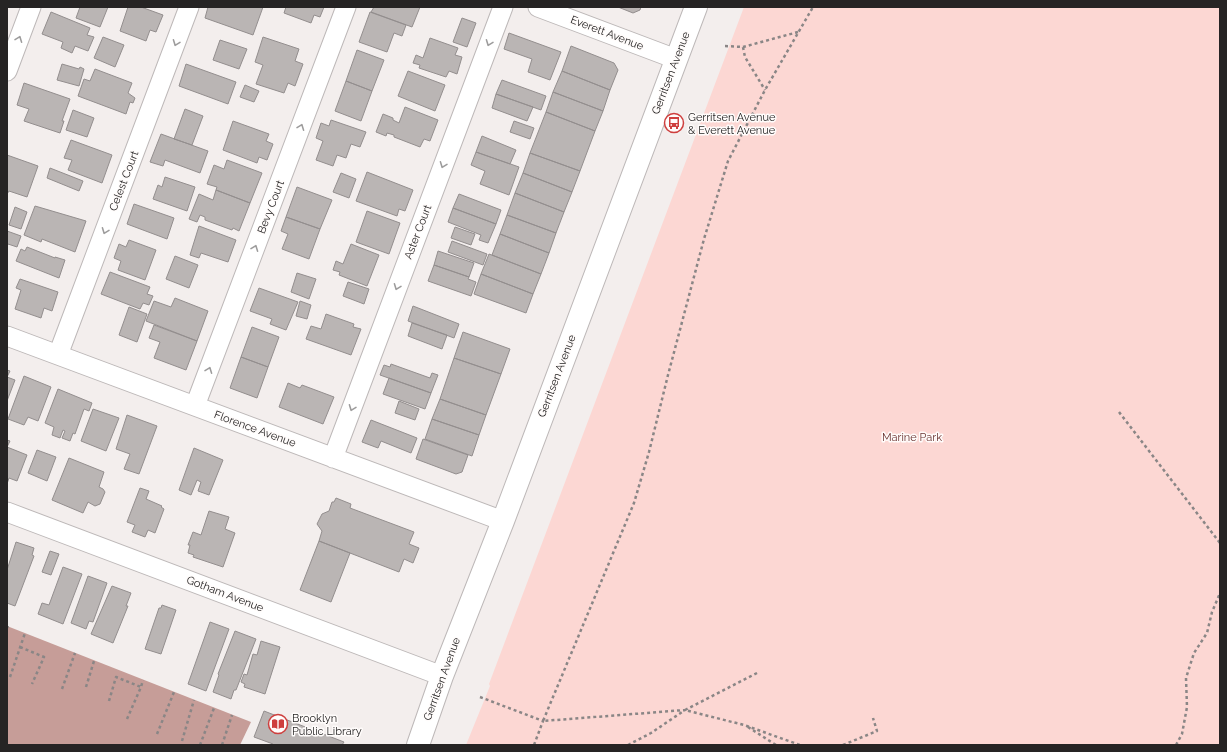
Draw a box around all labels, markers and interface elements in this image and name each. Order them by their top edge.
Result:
street label: Everett Avenue [569,13,646,53]
street label: Gerritsen Avenue [649,29,693,116]
one-way arrow [15,36,23,43]
one-way arrow [172,40,180,47]
one-way arrow [486,40,494,47]
place label: Gerritsen Avenue & Everett Avenue [688,111,776,137]
bus stop icon: Gerritsen Avenue & Everett Avenue [663,112,685,134]
one-way arrow [296,123,304,130]
street label: Celest Court [107,149,142,213]
one-way arrow [440,162,448,169]
street label: Bevy Court [255,178,287,236]
street label: Aster Court [402,203,434,261]
one-way arrow [101,227,109,234]
one-way arrow [250,245,258,252]
one-way arrow [394,283,402,290]
street label: Gerritsen Avenue [535,332,579,419]
one-way arrow [204,366,213,373]
one-way arrow [348,405,356,412]
street label: Florence Avenue [212,408,298,450]
park label: Marine Park [882,431,942,444]
street label: Gotham Avenue [185,573,266,615]
street label: Gerritsen Avenue [421,635,463,722]
place label: Brooklyn Public Library [292,712,362,738]
library icon: Brooklyn Public Library [267,713,289,735]

